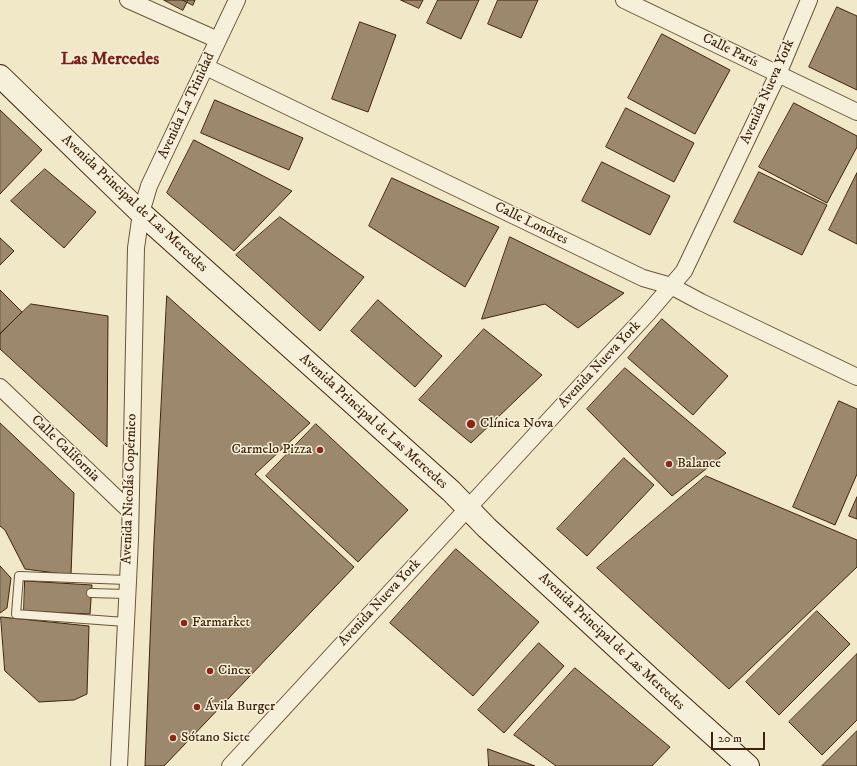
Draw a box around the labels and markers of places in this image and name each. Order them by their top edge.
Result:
place label: Clínica Nova [480,416,553,432]
marker: Clínica Nova [465,418,477,430]
place label: Carmelo Pizza [231,442,312,458]
marker: Carmelo Pizza [315,445,325,455]
place label: Balance [677,456,721,472]
marker: Balance [664,459,674,469]
place label: Farmarket [192,615,250,631]
marker: Farmarket [179,618,189,628]
place label: Cinex [218,663,251,679]
marker: Cinex [205,666,215,676]
place label: Ávila Burger [205,699,275,715]
marker: Ávila Burger [192,702,202,712]
place label: Sótano Siete [181,730,250,746]
marker: Sótano Siete [168,733,178,743]

